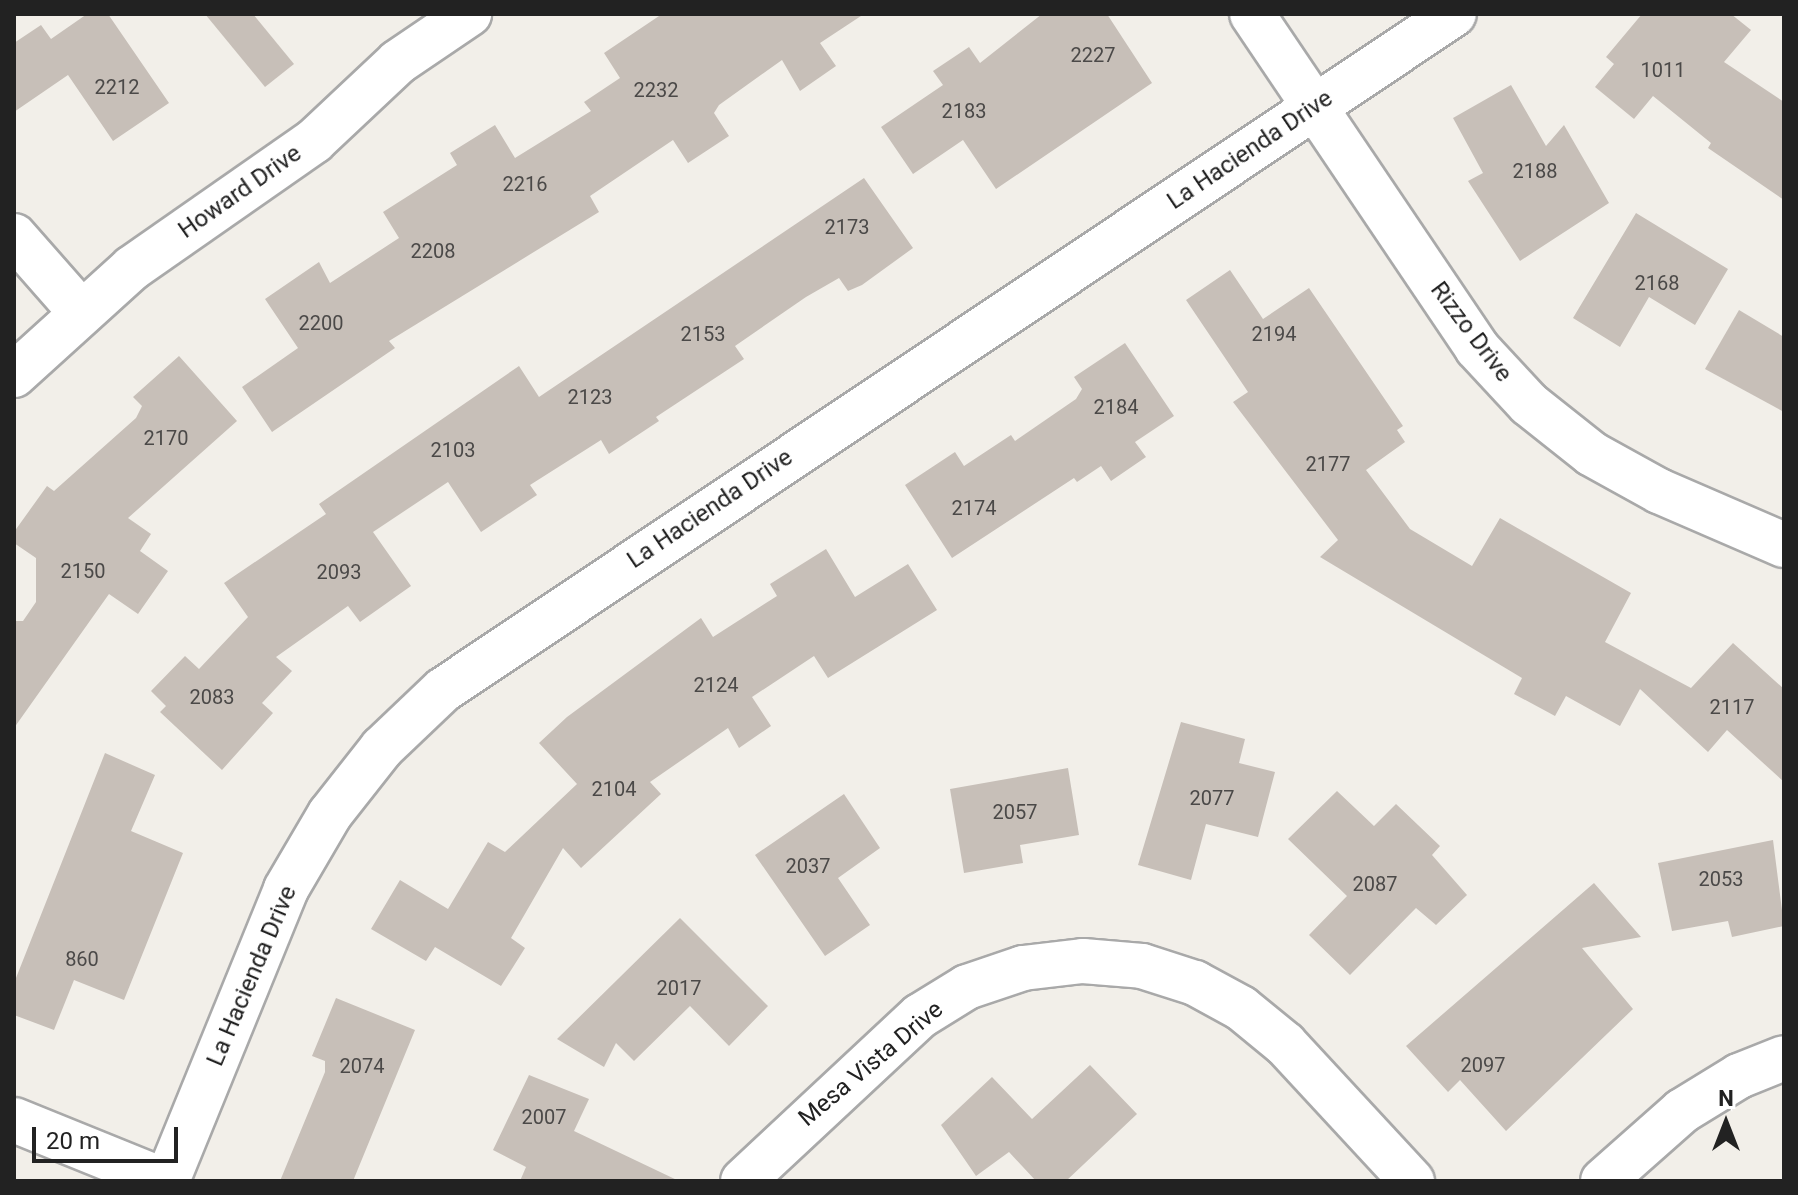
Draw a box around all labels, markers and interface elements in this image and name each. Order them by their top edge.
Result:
house number: 2227 [1071,43,1115,67]
house number: 1011 [1641,58,1685,82]
house number: 2212 [95,75,139,99]
house number: 2232 [634,78,678,102]
street label: La Hacienda Drive [1162,84,1338,216]
house number: 2183 [942,99,986,123]
street label: Howard Drive [173,139,307,245]
house number: 2188 [1513,159,1557,183]
house number: 2216 [503,172,547,196]
house number: 2173 [825,215,869,239]
house number: 2208 [411,239,455,263]
house number: 2168 [1635,271,1679,295]
street label: Rizzo Drive [1424,276,1518,388]
house number: 2200 [299,311,343,335]
house number: 2153 [681,322,725,346]
house number: 2194 [1252,322,1296,346]
house number: 2123 [568,385,612,409]
house number: 2184 [1094,395,1138,419]
house number: 2170 [144,426,188,450]
house number: 2103 [431,438,475,462]
street label: La Hacienda Drive [622,443,798,575]
house number: 2177 [1306,452,1350,476]
house number: 2174 [952,496,996,520]
house number: 2150 [61,559,105,583]
house number: 2093 [317,560,361,584]
house number: 2124 [694,673,738,697]
house number: 2083 [190,685,234,709]
house number: 2117 [1710,695,1754,719]
house number: 2104 [592,777,636,801]
house number: 2077 [1190,786,1234,810]
house number: 2057 [993,800,1037,824]
house number: 2037 [786,854,830,878]
house number: 2053 [1699,867,1743,891]
house number: 2087 [1353,872,1397,896]
street label: La Hacienda Drive [201,882,303,1070]
house number: 860 [65,947,99,971]
house number: 2017 [657,976,701,1000]
street label: Mesa Vista Drive [793,995,949,1133]
house number: 2097 [1461,1053,1505,1077]
house number: 2074 [340,1054,384,1078]
north arrow [1686,1083,1766,1163]
text: N [1718,1086,1734,1111]
house number: 2007 [522,1105,566,1129]
scale bar [36,1111,182,1161]
text: 20 m [46,1127,100,1155]

